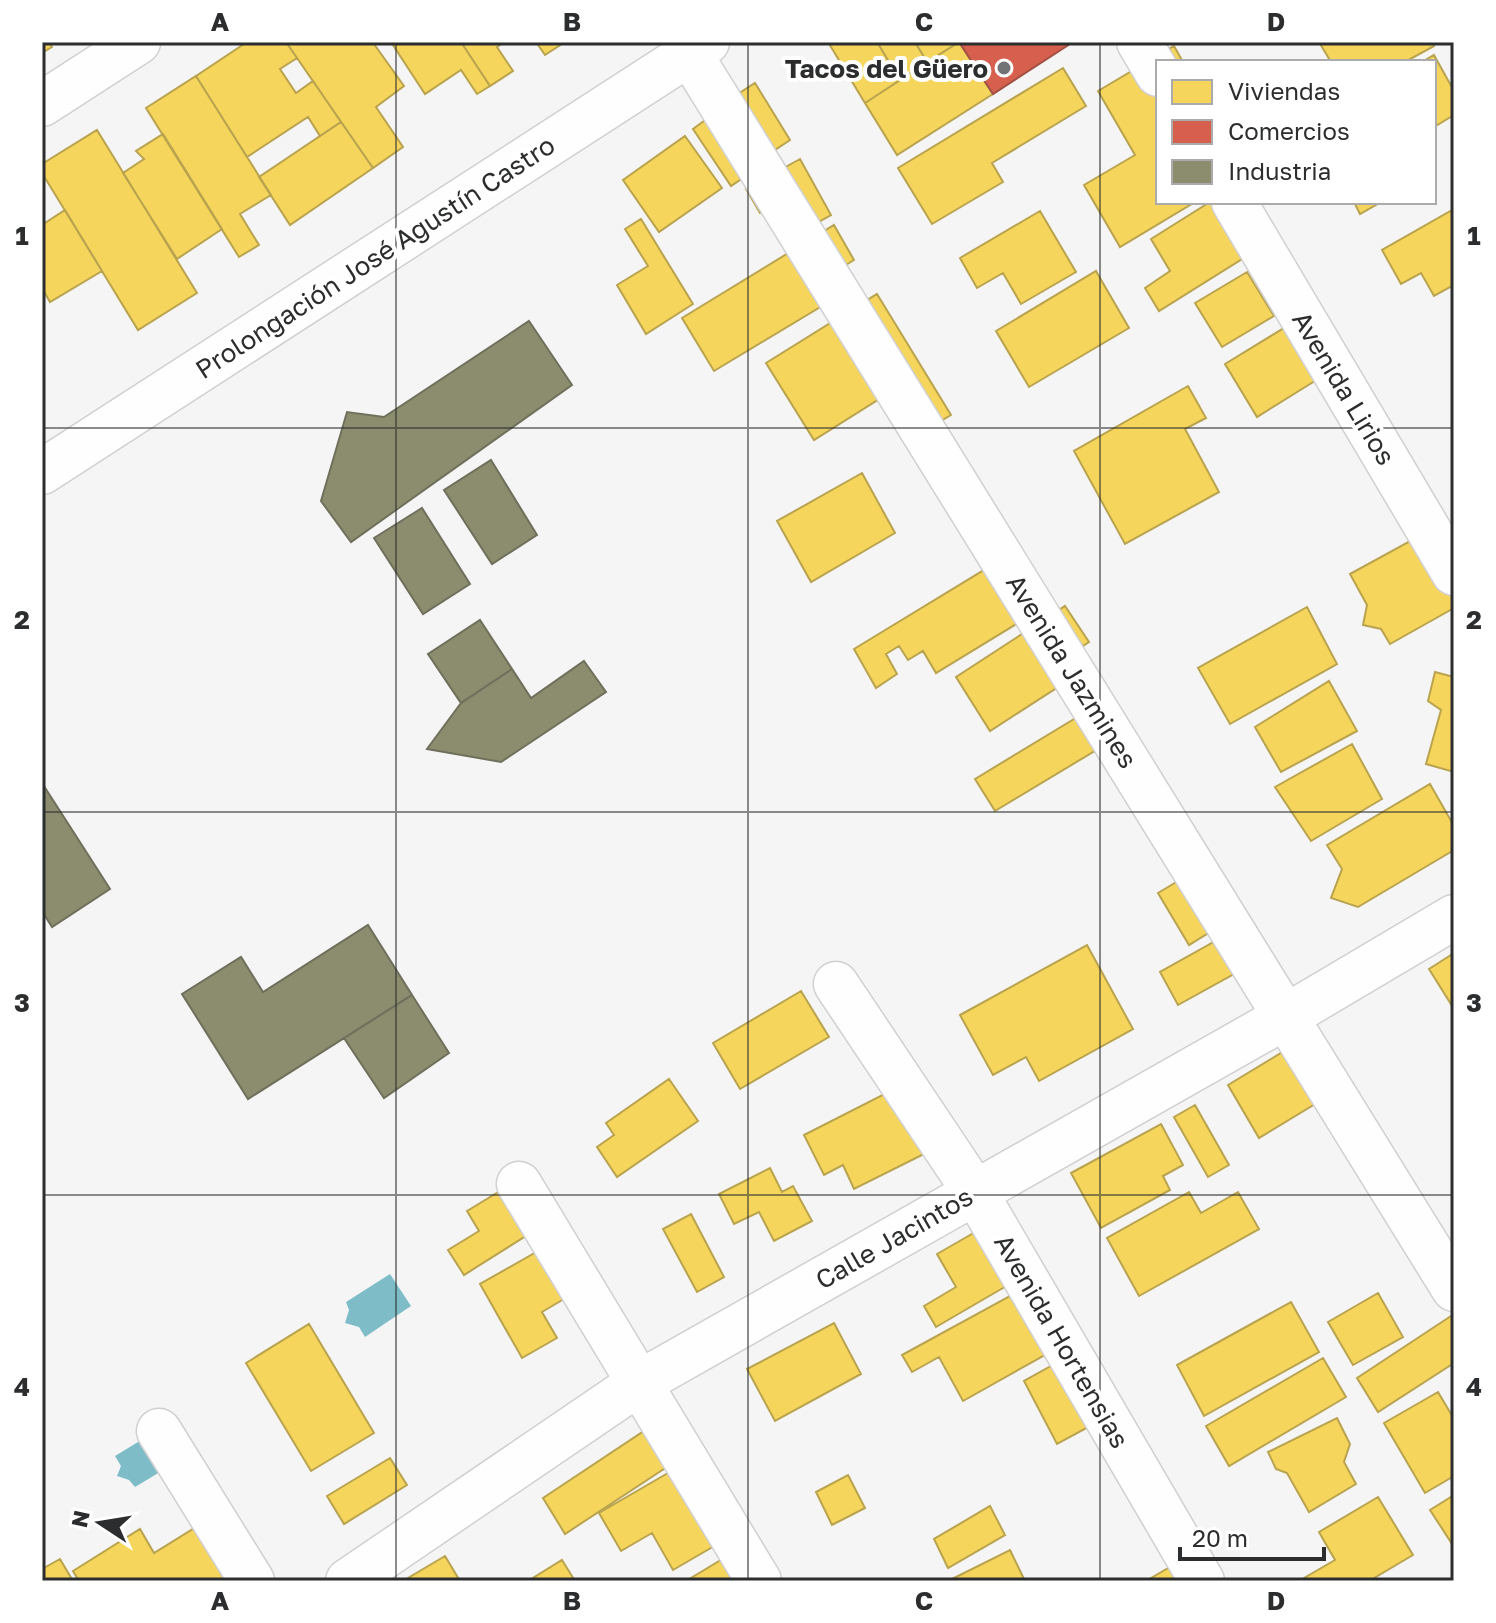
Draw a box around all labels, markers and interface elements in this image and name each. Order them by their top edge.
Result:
text: A [211,6,230,37]
text: B [563,6,581,37]
text: C [915,6,933,37]
text: D [1267,6,1285,37]
place label: Tacos del Güero [785,53,988,84]
marker: Tacos del Güero [995,59,1013,77]
legend [1156,60,1436,204]
text: Viviendas [1228,76,1340,105]
text: Comercios [1228,116,1350,145]
street label: Prolongación José Agustín Castro [190,129,560,385]
text: Industria [1228,156,1331,185]
text: 1 [15,220,29,251]
text: 1 [1467,220,1481,251]
street label: Avenida Lirios [1286,306,1402,470]
street label: Avenida Jazmines [1000,569,1144,773]
text: 2 [14,604,30,635]
text: 2 [1466,604,1482,635]
text: 3 [14,987,30,1018]
text: 3 [1466,987,1482,1018]
street label: Calle Jacintos [810,1181,978,1295]
street label: Avenida Hortensias [988,1229,1136,1453]
text: 4 [14,1371,30,1402]
text: 4 [1466,1371,1482,1402]
north arrow [60,1483,140,1563]
text: N [65,1508,95,1530]
scale bar [1180,1511,1324,1561]
text: 20 m [1192,1523,1248,1552]
text: A [211,1585,230,1616]
text: B [563,1585,581,1616]
text: C [915,1585,933,1616]
text: D [1267,1585,1285,1616]

